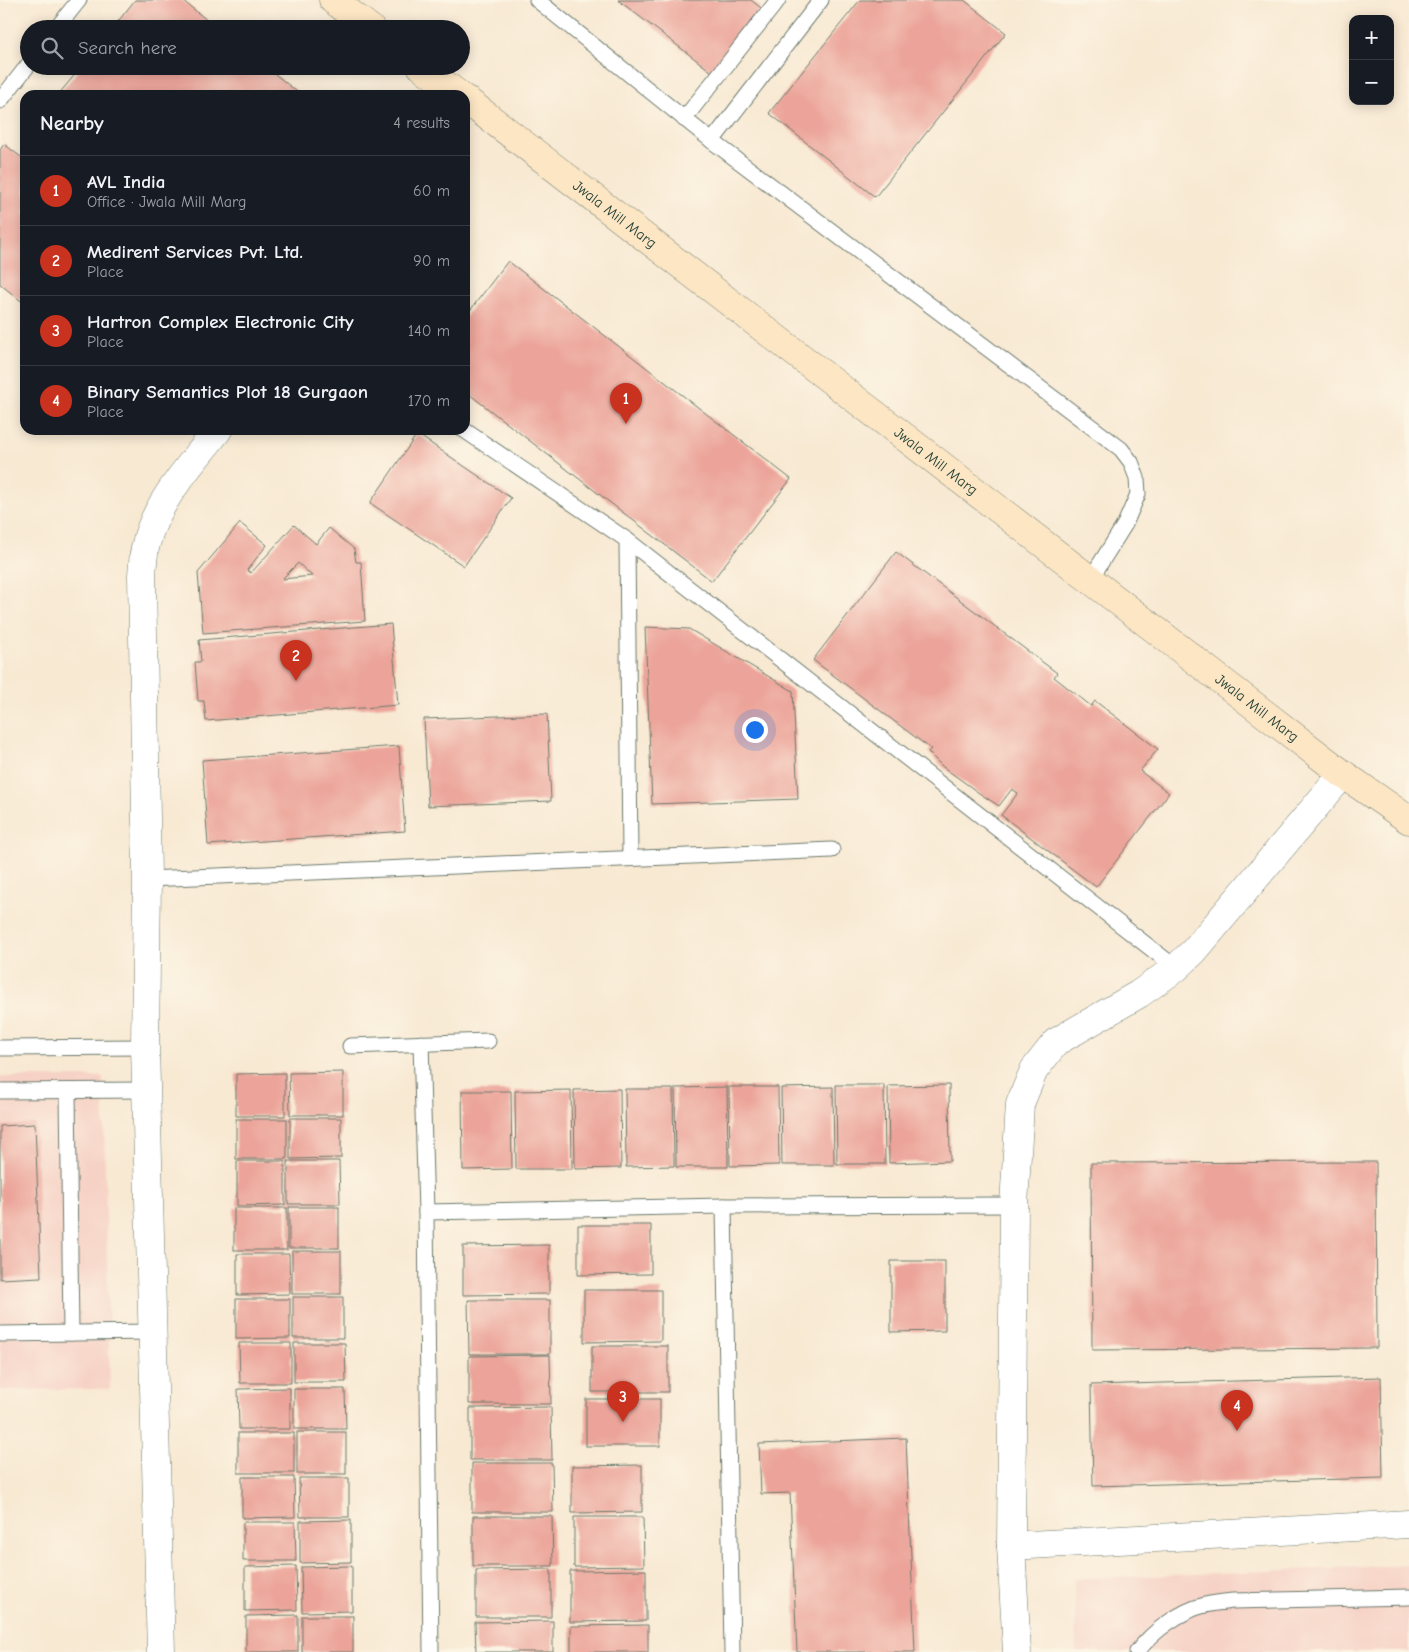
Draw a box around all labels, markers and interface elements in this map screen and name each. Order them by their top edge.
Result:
map controls [1349,15,1394,105]
button: + [1349,15,1394,60]
search box [20,20,470,75]
icon: search [38,34,66,62]
text: Search here [78,37,177,59]
button: − [1349,60,1394,105]
text: Nearby [40,111,104,135]
text: 4 results [393,114,450,132]
text: AVL India [87,171,165,193]
street label: Jwala Mill Marg [569,176,660,252]
text: 1 [53,182,59,200]
text: 60 m [413,182,450,200]
text: Office · Jwala Mill Marg [87,193,246,211]
text: Medirent Services Pvt. Ltd. [87,241,303,263]
text: 2 [52,252,60,270]
text: 90 m [413,252,450,270]
text: Place [87,263,123,281]
text: Hartron Complex Electronic City [87,311,354,333]
text: 3 [52,322,60,340]
text: 140 m [408,322,450,340]
text: Place [87,333,123,351]
text: Binary Semantics Plot 18 Gurgaon [87,381,368,403]
pin: 1 [610,383,642,424]
text: 4 [52,392,60,410]
text: 170 m [408,392,450,410]
text: Place [87,403,123,421]
street label: Jwala Mill Marg [890,423,981,499]
pin: 2 [280,640,312,681]
street label: Jwala Mill Marg [1212,670,1302,746]
your location [742,717,768,743]
pin: 3 [607,1381,639,1422]
pin: 4 [1221,1390,1253,1431]

